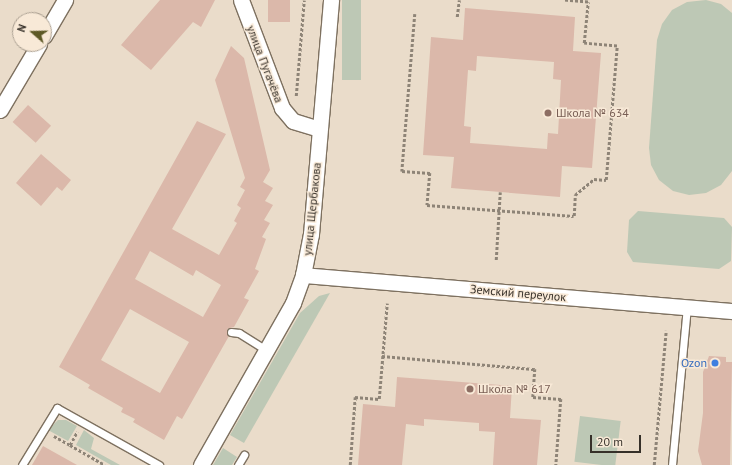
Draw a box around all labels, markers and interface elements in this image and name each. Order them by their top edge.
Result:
north arrow [12,12,52,52]
text: N [14,22,29,34]
street label: улица Пугачёва [244,23,286,105]
place label: Школа № 634 [556,106,629,120]
marker: Школа № 634 [543,108,553,118]
street label: улица Щербакова [300,162,324,256]
street label: Земский переулок [469,282,567,304]
place label: Ozon [681,356,707,370]
marker: Ozon [710,358,720,368]
place label: Школа № 617 [478,382,551,396]
marker: Школа № 617 [465,384,475,394]
scale bar [592,427,643,453]
text: 20 m [597,434,623,449]

